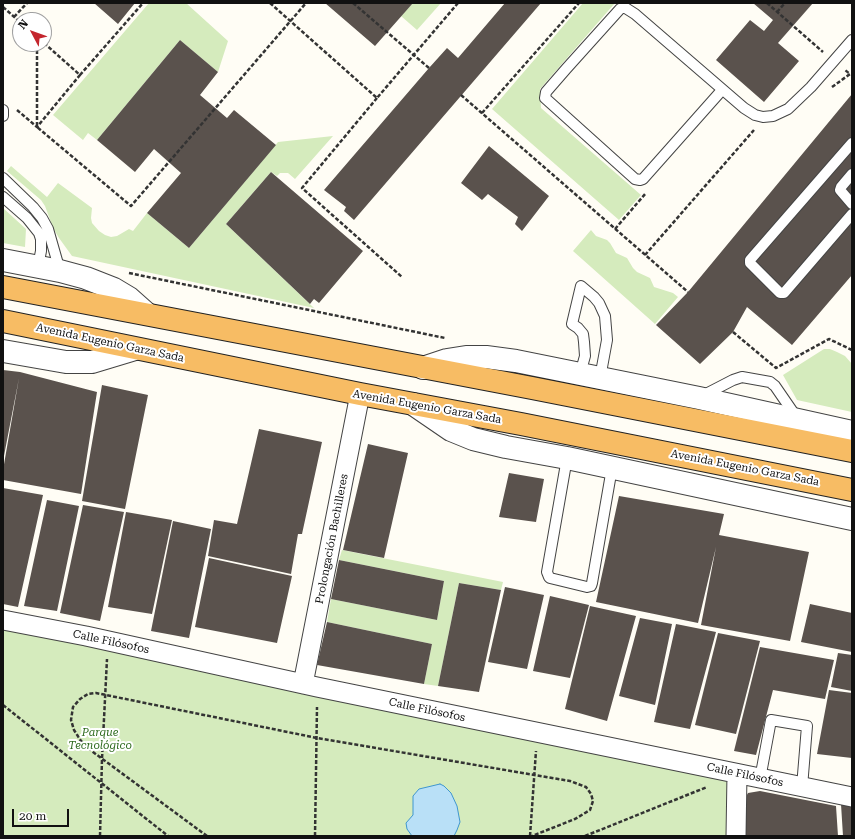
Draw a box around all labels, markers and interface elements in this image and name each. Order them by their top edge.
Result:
north arrow [12,12,52,52]
text: N [16,17,31,32]
street label: Avenida Eugenio Garza Sada [35,321,185,365]
street label: Avenida Eugenio Garza Sada [352,387,502,427]
street label: Avenida Eugenio Garza Sada [670,447,820,489]
street label: Prolongación Bachilleres [313,473,351,605]
street label: Calle Filósofos [72,627,150,657]
street label: Calle Filósofos [388,695,466,725]
park label: Parque Tecnológico [68,726,132,752]
street label: Calle Filósofos [706,760,784,790]
scale bar [14,801,71,827]
text: 20 m [19,809,46,823]

